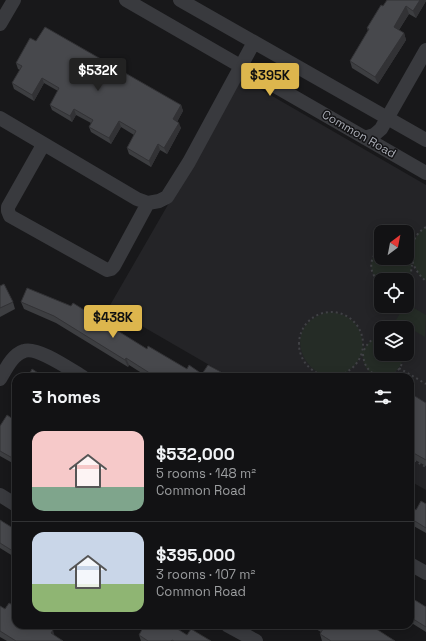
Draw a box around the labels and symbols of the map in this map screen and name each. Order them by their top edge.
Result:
pin: $532K [70,58,126,92]
pin: $395K [242,63,298,97]
street label: Common Road [319,106,399,162]
north arrow [374,225,414,265]
pin: $438K [85,305,141,339]

